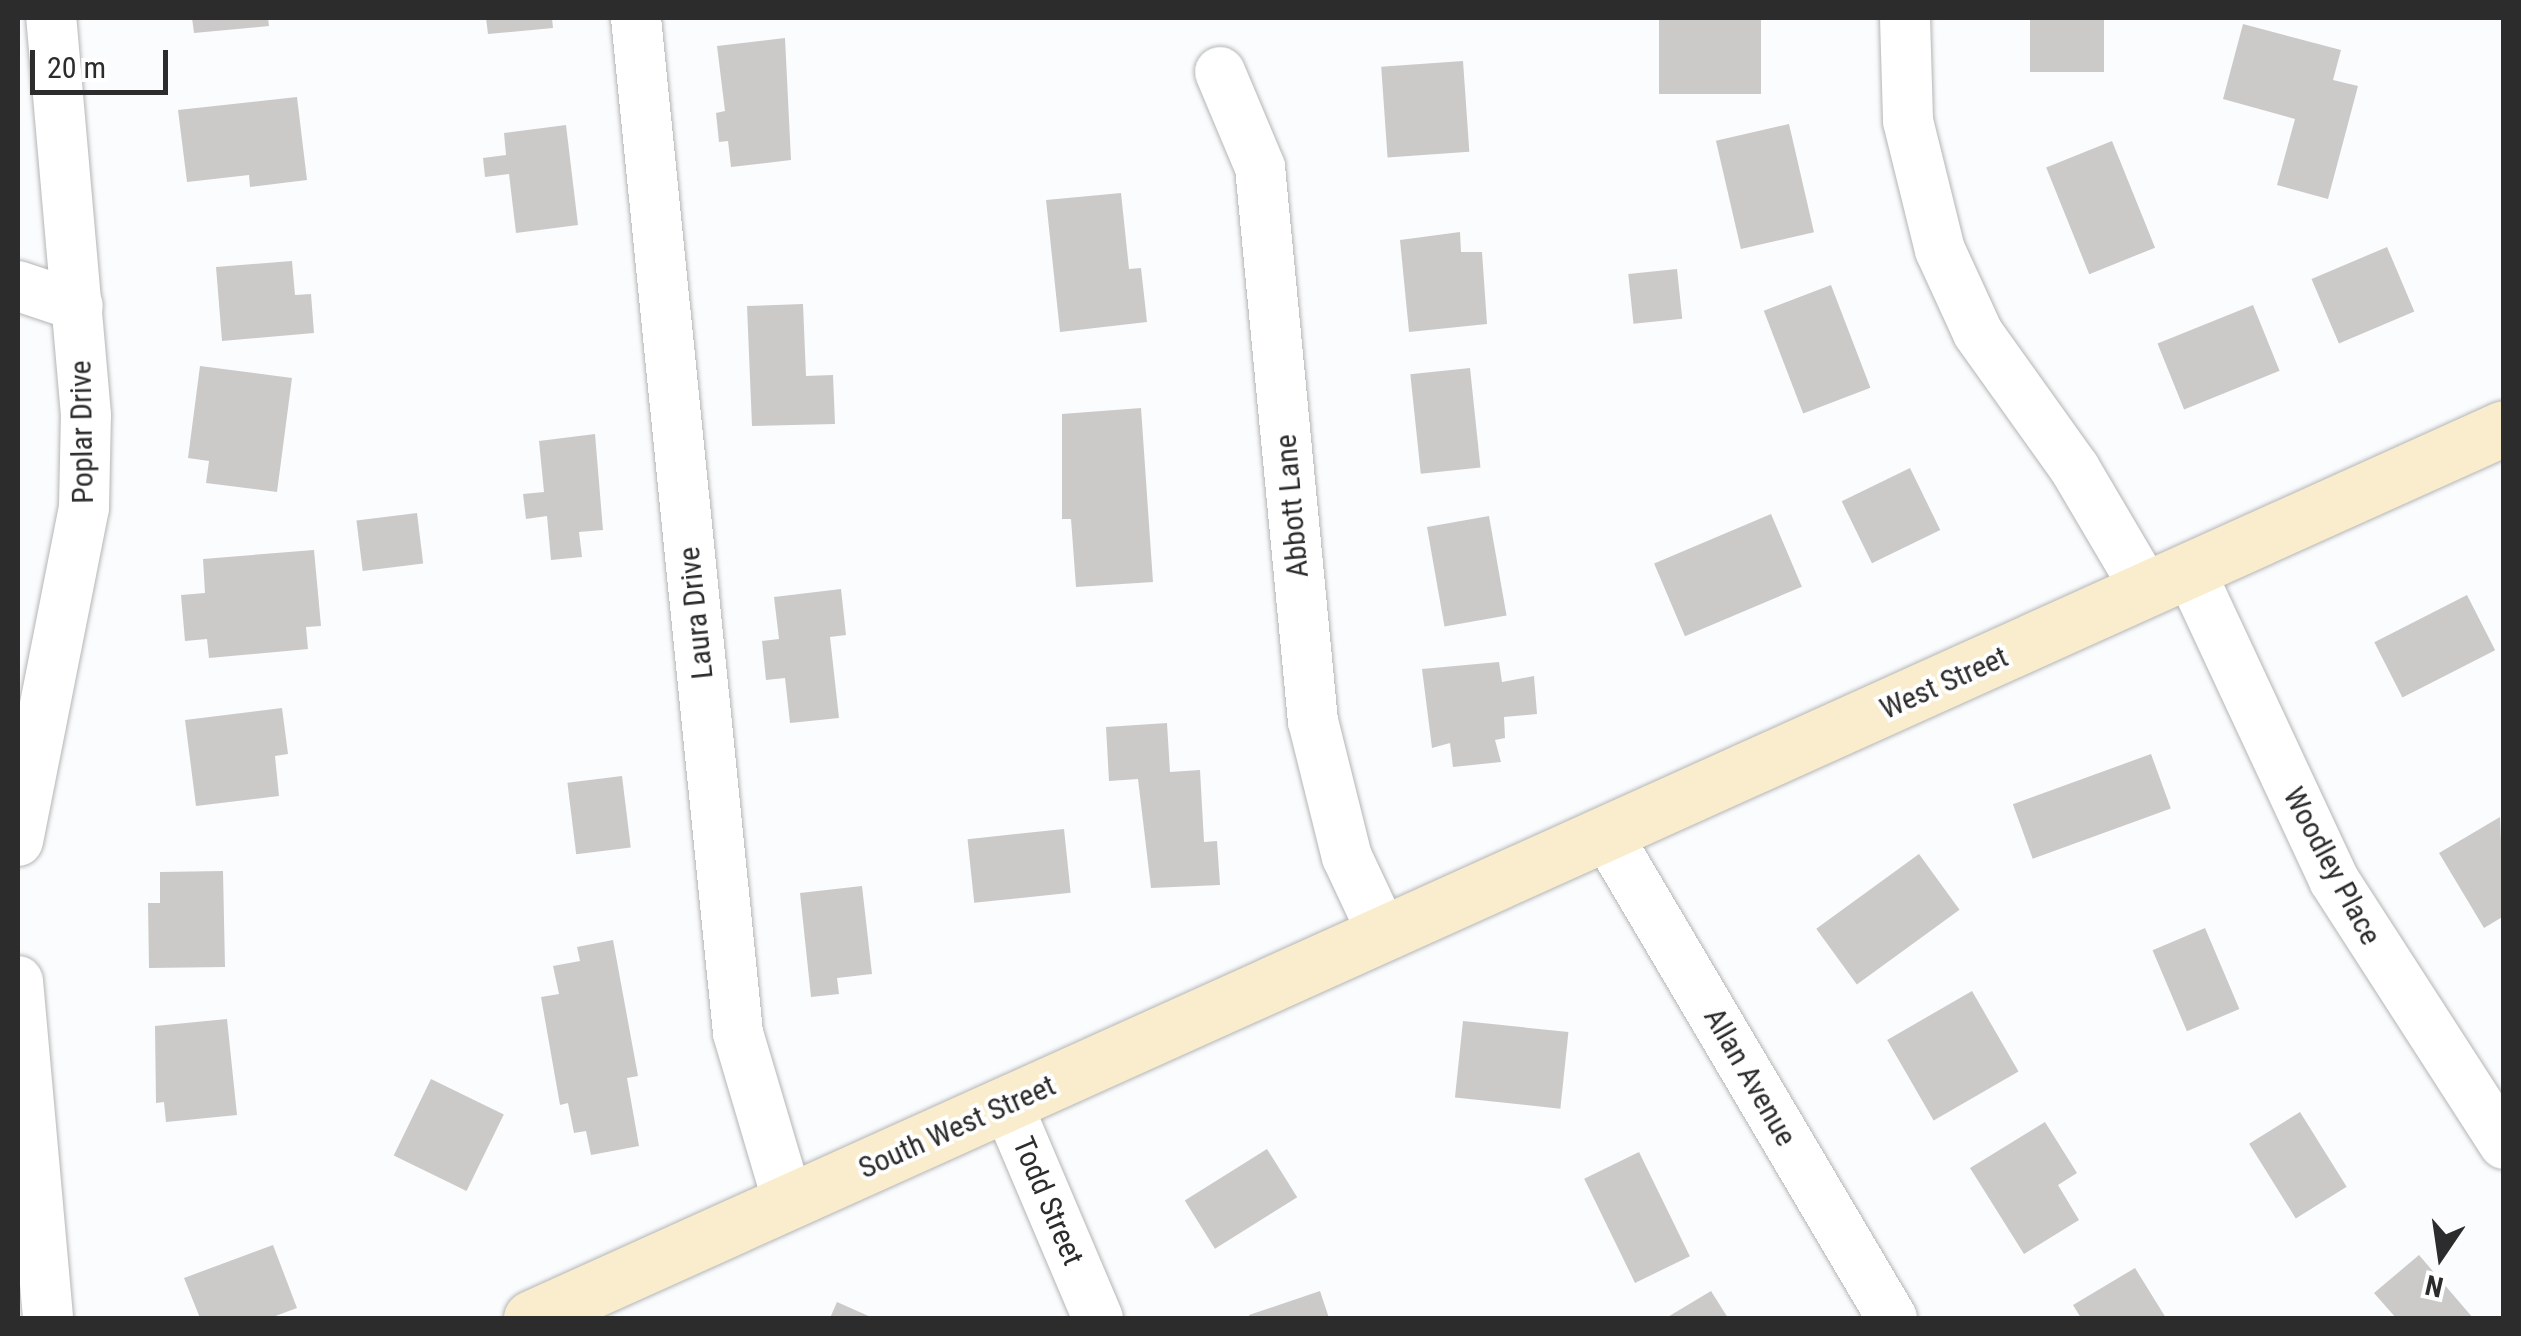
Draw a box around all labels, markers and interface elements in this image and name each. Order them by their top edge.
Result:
scale bar [35,30,172,92]
text: 20 m [47,50,106,85]
street label: Poplar Drive [63,360,101,504]
street label: Abbott Lane [1268,433,1316,579]
street label: Laura Drive [671,545,721,681]
street label: West Street [1874,639,2014,727]
street label: Woodley Place [2275,781,2389,951]
street label: Allan Avenue [1696,1002,1804,1152]
street label: South West Street [853,1068,1061,1186]
street label: Todd Street [1005,1131,1091,1271]
north arrow [2391,1206,2491,1306]
text: N [2422,1268,2446,1304]

